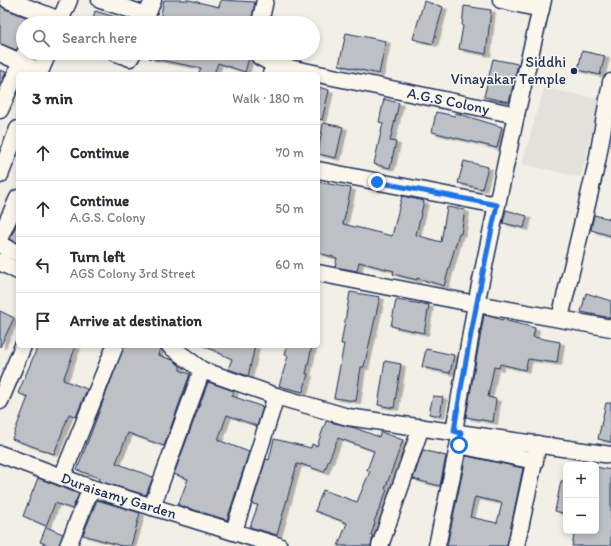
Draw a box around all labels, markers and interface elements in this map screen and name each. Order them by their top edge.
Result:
search box [16,16,320,60]
icon: search [30,27,52,49]
text: Search here [62,29,137,47]
place label: Siddhi Vinayakar Temple [451,53,566,88]
marker: Siddhi Vinayakar Temple [569,66,579,76]
street label: A.G.S Colony [406,84,491,118]
text: 3 min [32,88,73,108]
text: Walk · 180 m [232,91,304,106]
icon: ahead [32,142,54,164]
text: Continue [70,144,129,162]
text: 70 m [276,145,304,160]
route end [368,173,386,191]
text: Continue [70,192,129,210]
icon: ahead [32,198,54,220]
text: 50 m [275,201,304,216]
text: A.G.S. Colony [70,210,146,225]
text: Turn left [70,248,125,266]
icon: left [32,254,54,276]
text: 60 m [275,257,304,272]
text: AGS Colony 3rd Street [70,266,195,281]
icon: arrive [32,310,54,332]
text: Arrive at destination [70,312,202,330]
route start [450,436,468,454]
map controls [563,462,599,534]
button: + [563,462,599,498]
street label: Duraisamy Garden [59,469,179,523]
button: − [563,498,599,534]

